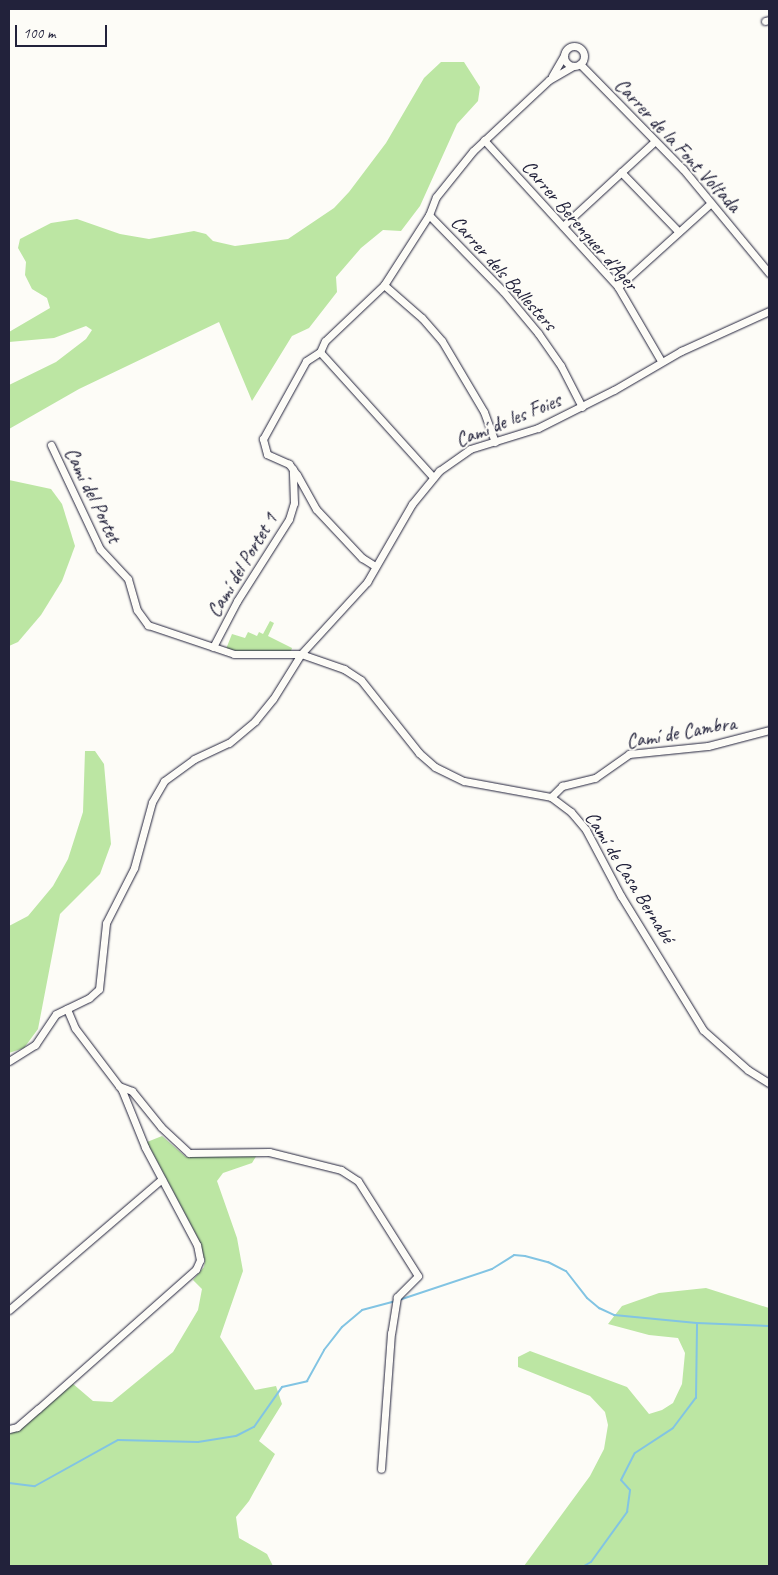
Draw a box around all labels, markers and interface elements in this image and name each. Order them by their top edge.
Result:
scale bar [18,15,110,47]
text: 100 m [23,24,55,43]
street label: Carrer de la Font Voltada [610,73,746,217]
street label: Carrer Berenguer d'Ager [517,155,643,295]
street label: Carrer dels Ballesters [446,210,562,336]
street label: Camí de les Foies [452,388,564,452]
street label: Camí del Portet [60,443,126,547]
street label: Camí del Portet 1 [202,509,282,621]
street label: Camí de Cambra [625,711,737,753]
street label: Camí de Casa Bernabé [580,806,680,948]

